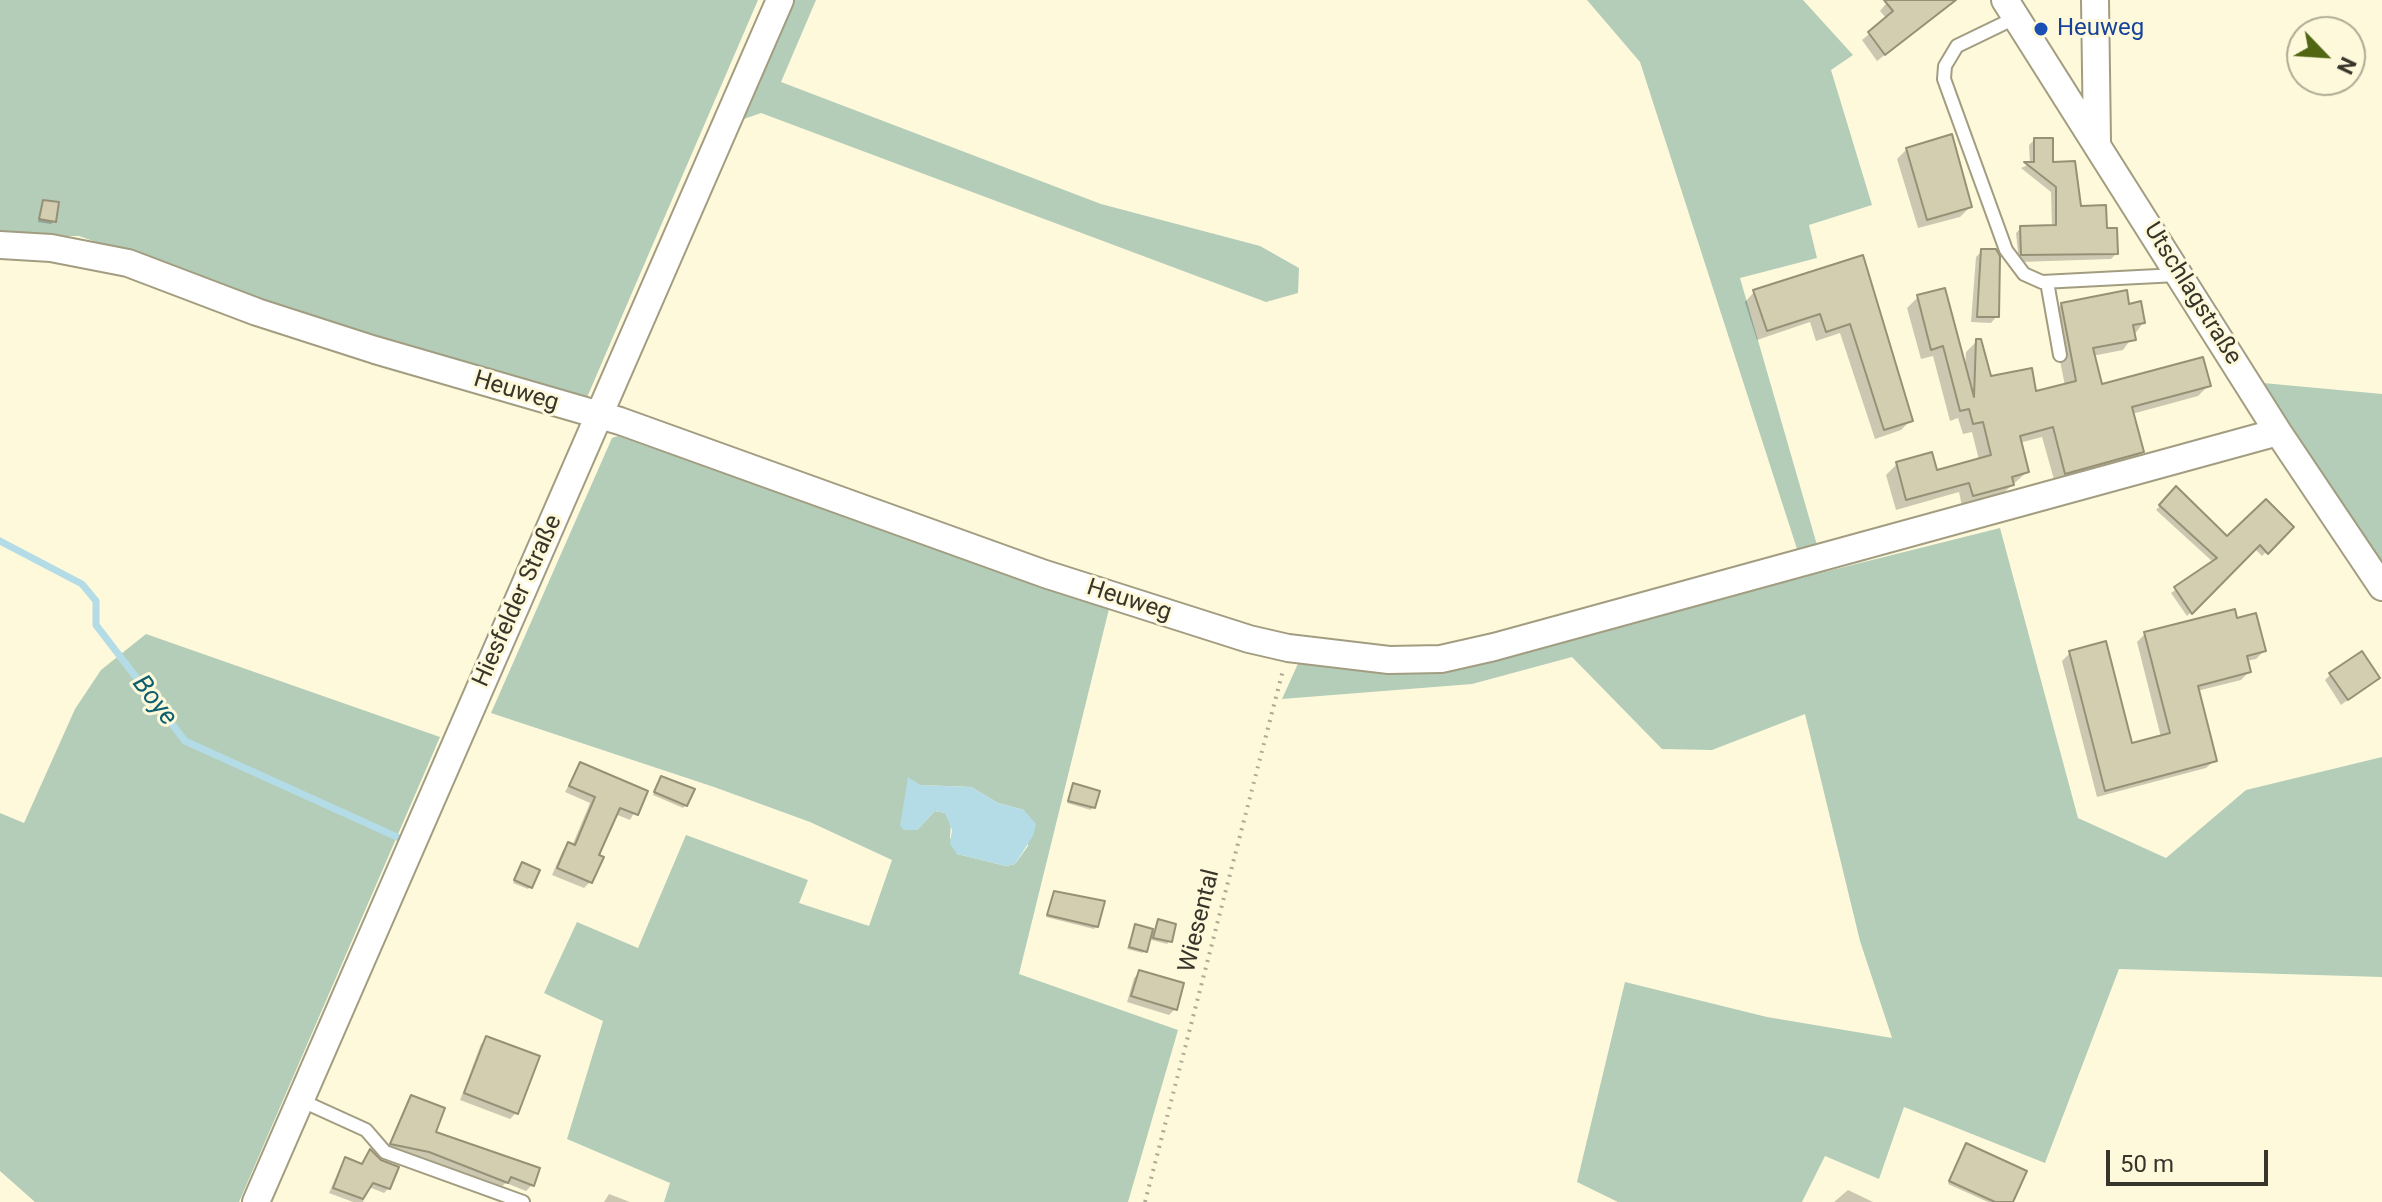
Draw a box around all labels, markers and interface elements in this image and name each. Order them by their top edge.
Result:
place label: Heuweg [2057,15,2144,43]
north arrow [2286,16,2366,96]
marker: Heuweg [2032,20,2050,38]
text: N [2332,53,2361,78]
street label: Utschlagstraße [2137,218,2247,370]
street label: Heuweg [470,365,562,419]
street label: Hiesfelder Straße [467,511,569,691]
street label: Heuweg [1083,574,1175,628]
water label: Boye [125,670,183,732]
street label: Wiesental [1173,867,1227,975]
scale bar [2110,1134,2272,1184]
text: 50 m [2120,1150,2174,1178]

